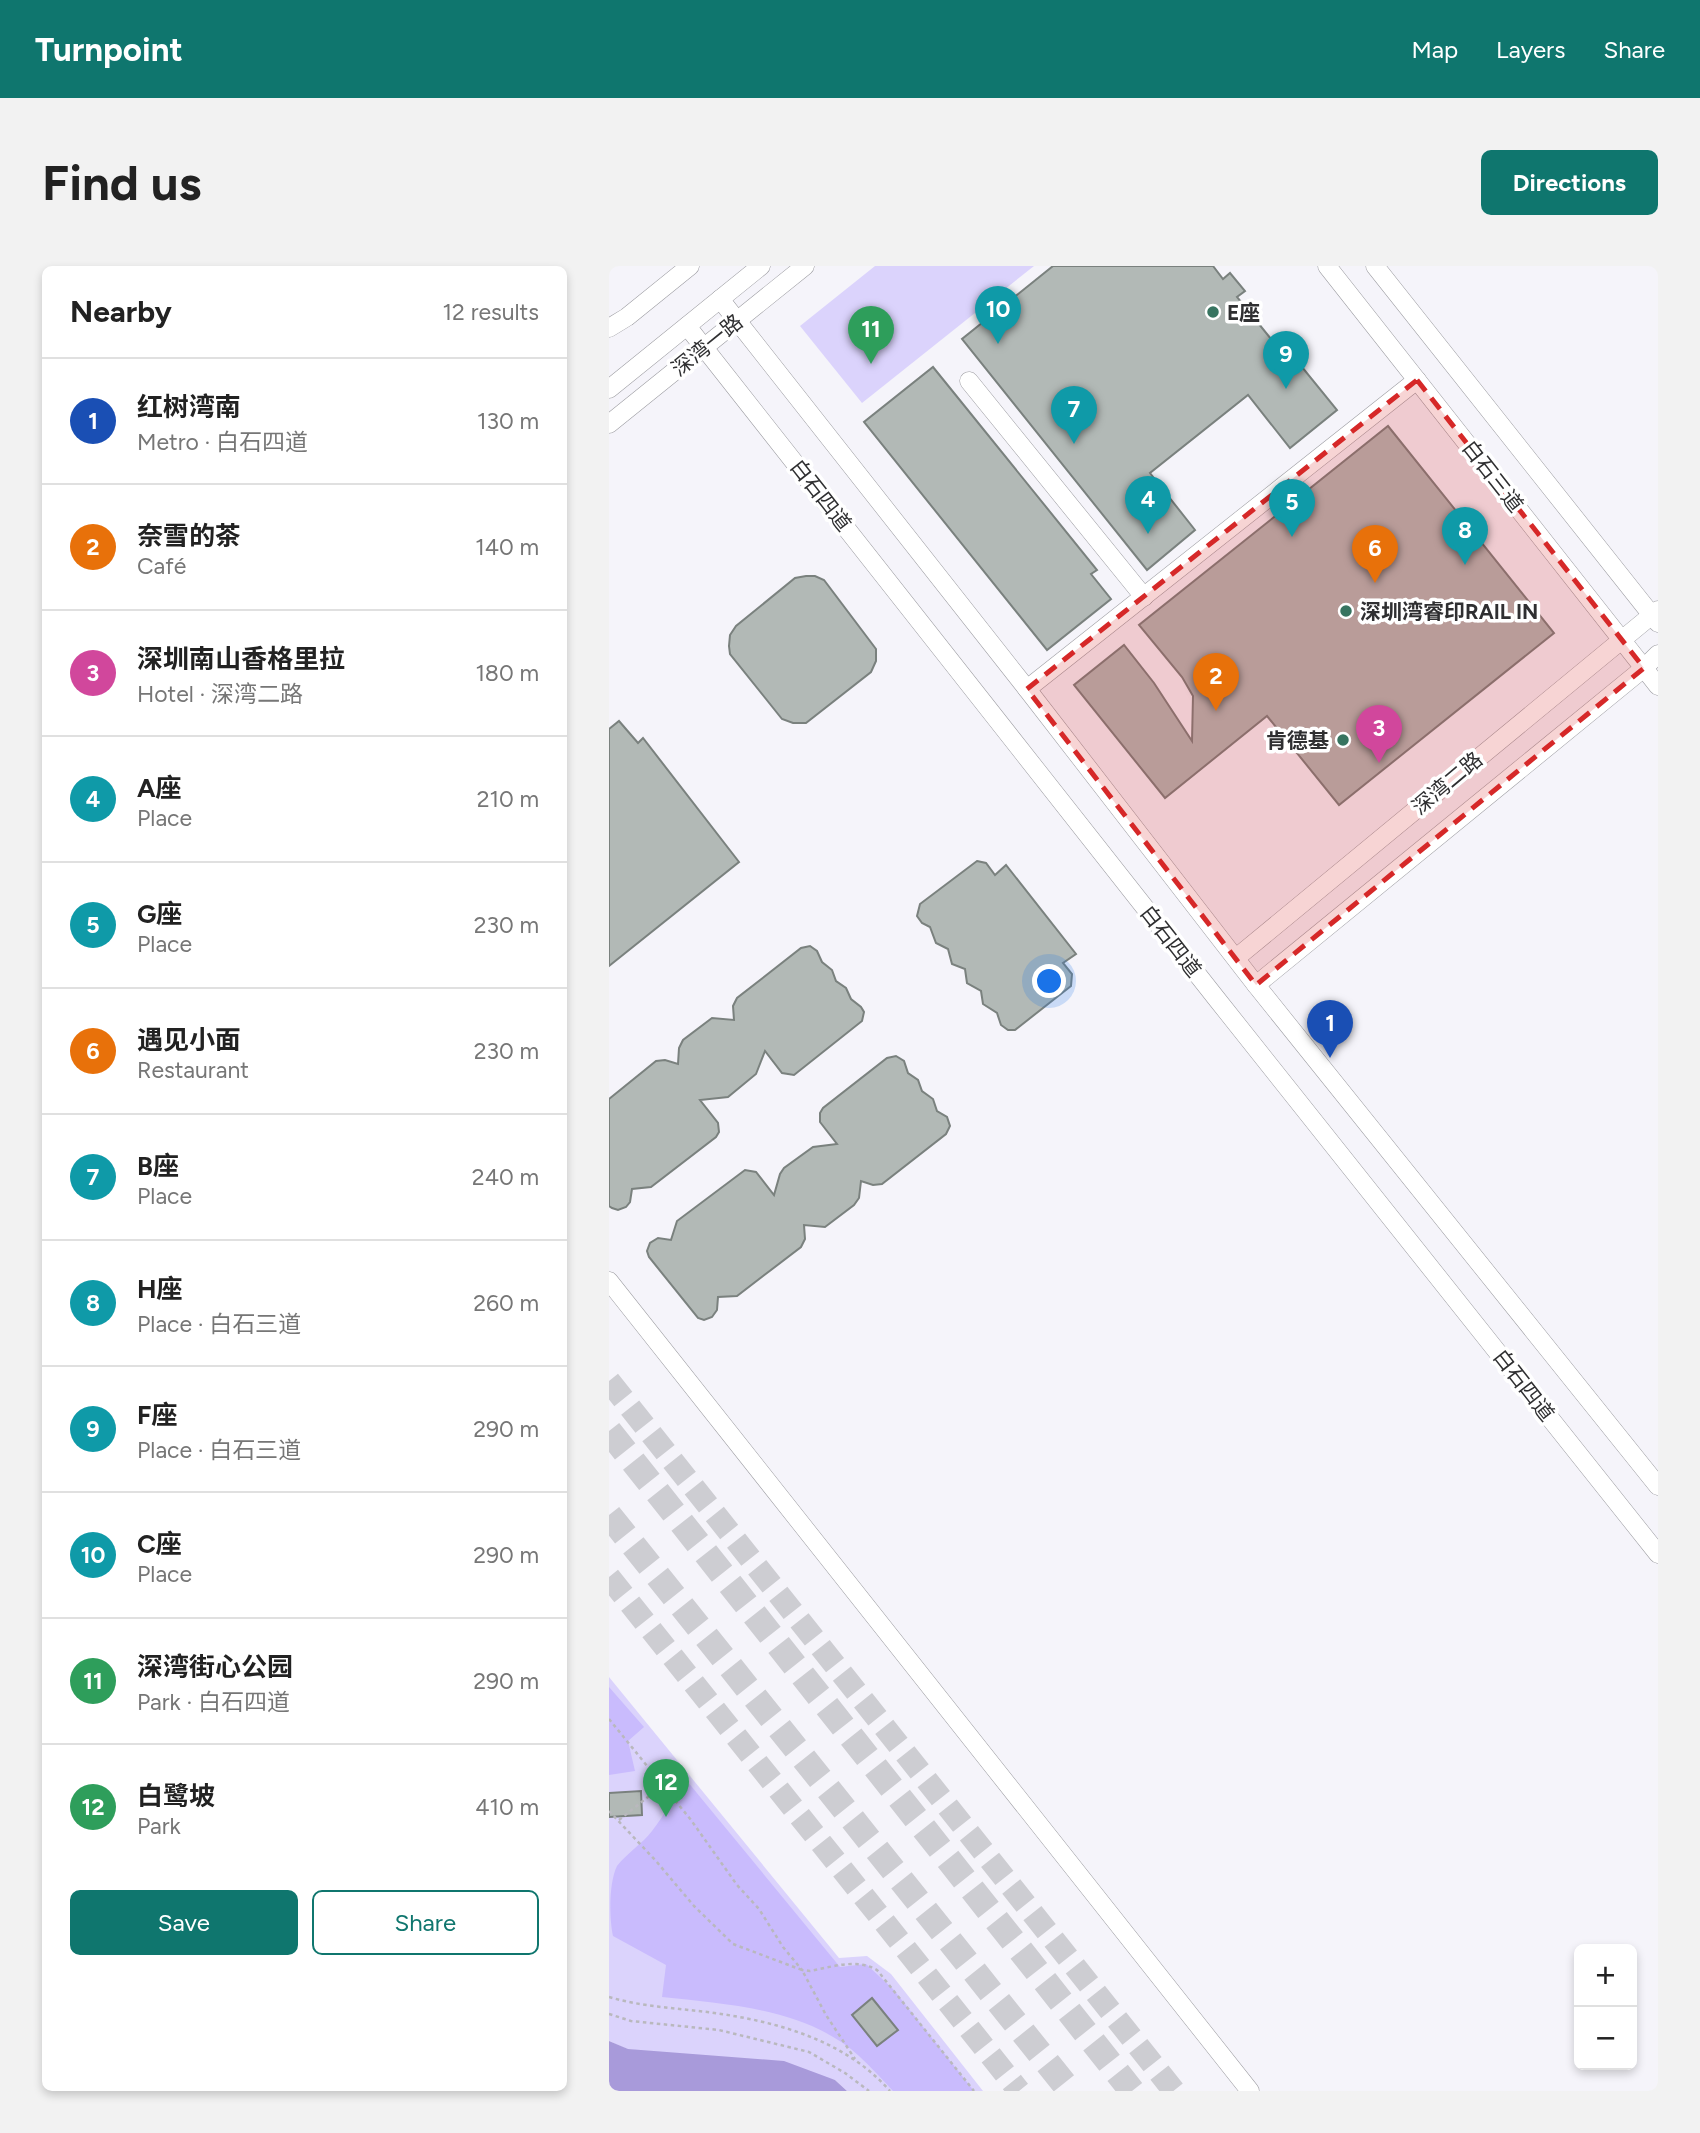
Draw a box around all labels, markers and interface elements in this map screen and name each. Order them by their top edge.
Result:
text: Turnpoint [35,30,183,69]
text: Map [1411,35,1458,64]
text: Layers [1496,35,1565,64]
text: Share [1603,35,1665,64]
button: Directions [1481,150,1658,215]
text: Find us [42,153,201,212]
pin: 10 [975,286,1021,344]
text: Nearby [70,293,172,330]
text: 12 results [443,298,539,326]
place label: E座 [1227,300,1260,325]
marker: E座 [1205,304,1221,320]
pin: 11 [848,306,894,364]
street label: 深湾一路 [666,309,748,381]
pin: 9 [1263,331,1309,389]
pin: 7 [1051,386,1097,444]
text: 红树湾南 [137,391,241,423]
text: 1 [88,407,98,435]
text: 130 m [477,407,539,435]
text: Metro · 白石四道 [137,428,308,456]
street label: 白石三道 [1457,435,1529,517]
street label: 白石四道 [785,454,857,536]
pin: 4 [1125,476,1171,534]
pin: 5 [1269,479,1315,537]
pin: 8 [1442,507,1488,565]
text: 奈雪的茶 [137,520,241,552]
pin: 6 [1352,525,1398,583]
text: 2 [86,533,100,561]
text: 140 m [475,533,539,561]
text: Café [137,552,186,580]
place label: 深圳湾睿印RAIL IN [1360,599,1538,624]
marker: 深圳湾睿印RAIL IN [1338,603,1354,619]
text: 深圳南山香格里拉 [137,643,345,675]
pin: 2 [1193,653,1239,711]
text: 3 [87,659,99,687]
text: 180 m [475,659,539,687]
text: Hotel · 深湾二路 [137,680,303,708]
pin: 3 [1356,705,1402,763]
place label: 肯德基 [1266,728,1329,753]
marker: 肯德基 [1335,732,1351,748]
street label: 深湾二路 [1407,746,1487,820]
text: A座 [137,772,182,804]
text: 4 [86,785,100,813]
text: 210 m [477,785,539,813]
text: Place [137,804,192,832]
text: G座 [137,898,182,930]
street label: 白石四道 [1135,900,1207,982]
text: 5 [86,911,100,939]
text: 230 m [474,911,539,939]
text: Place [137,930,192,958]
your location [1032,964,1066,998]
pin: 1 [1307,1000,1353,1058]
text: 遇见小面 [137,1024,241,1056]
text: 6 [86,1037,100,1065]
text: 230 m [474,1037,539,1065]
text: Restaurant [137,1056,249,1084]
text: B座 [137,1150,179,1182]
text: 7 [87,1163,99,1191]
text: 240 m [472,1163,539,1191]
text: Place [137,1182,192,1210]
text: H座 [137,1273,183,1305]
text: 8 [86,1289,100,1317]
text: 260 m [473,1289,539,1317]
text: Place · 白石三道 [137,1310,301,1338]
street label: 白石四道 [1488,1344,1560,1426]
text: F座 [137,1399,177,1431]
text: 9 [86,1415,100,1443]
text: 290 m [473,1415,539,1443]
text: Place · 白石三道 [137,1436,301,1464]
text: C座 [137,1528,182,1560]
text: 10 [81,1541,105,1569]
text: 290 m [473,1541,539,1569]
text: Place [137,1560,192,1588]
text: 深湾街心公园 [137,1651,293,1683]
text: 11 [83,1667,103,1695]
text: 290 m [473,1667,539,1695]
text: Park · 白石四道 [137,1688,290,1716]
pin: 12 [643,1759,689,1817]
text: 白鹭坡 [137,1780,215,1812]
text: 12 [81,1793,105,1821]
text: 410 m [475,1793,539,1821]
text: Park [137,1812,181,1840]
button: Save [70,1890,298,1955]
button: Share [312,1890,539,1955]
map controls [1574,1944,1637,2070]
button: + [1574,1944,1637,2007]
button: − [1574,2007,1637,2070]

